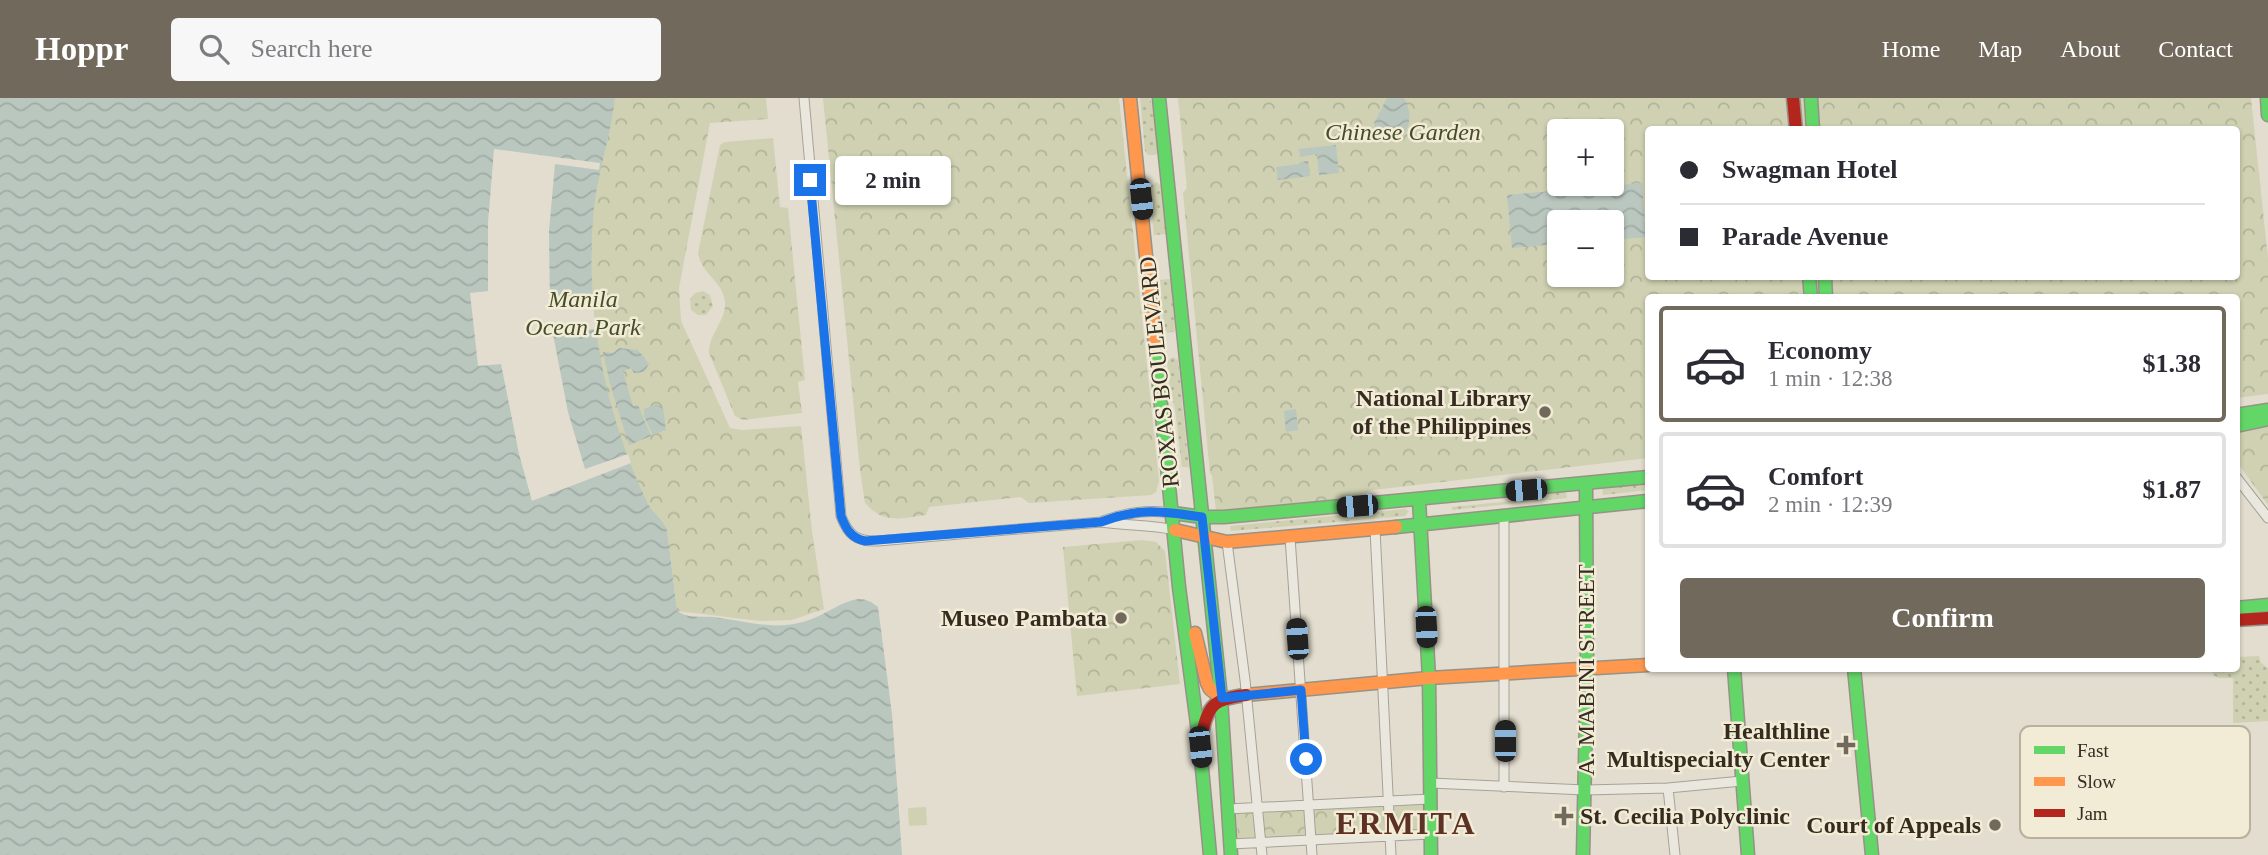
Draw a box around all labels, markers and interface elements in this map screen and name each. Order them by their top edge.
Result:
search box [171,18,661,81]
icon: search [195,30,233,68]
text: Hoppr [35,31,129,67]
text: Search here [251,34,373,63]
text: Home [1882,36,1940,62]
text: Map [1978,36,2022,62]
text: About [2060,36,2120,62]
text: Contact [2158,36,2233,62]
park label: Chinese Garden [1325,119,1481,145]
map controls [1547,119,1624,287]
button: + [1547,119,1624,196]
callout: 2 min [834,155,950,204]
text: Swagman Hotel [1722,155,1898,184]
route end [794,164,826,196]
text: 2 min [865,168,921,193]
car [1129,177,1154,221]
button: − [1547,210,1624,287]
text: Parade Avenue [1722,222,1888,251]
street label: ROXAS BOULEVARD [1134,255,1184,489]
park label: Manila Ocean Park [525,286,641,340]
icon: car [1684,333,1747,396]
text: Economy [1768,336,1872,365]
text: $1.38 [2143,349,2201,378]
text: 1 min · 12:38 [1768,366,1893,391]
place label: National Library of the Philippines [1352,385,1531,439]
marker: National Library of the Philippines [1537,404,1553,420]
icon: car [1684,459,1747,522]
text: Comfort [1768,462,1863,491]
text: $1.87 [2143,475,2201,504]
car [1505,478,1548,502]
text: 2 min · 12:39 [1768,492,1893,517]
car [1336,494,1379,518]
street label: A. MABINI STREET [1573,564,1599,776]
button: Confirm [1680,578,2205,658]
place label: Museo Pambata [941,605,1107,631]
car [1415,605,1438,649]
marker: Museo Pambata [1113,610,1129,626]
car [1286,617,1309,661]
place label: Healthline Multispecialty Center [1607,718,1830,772]
car [1495,720,1516,762]
car [1188,725,1213,769]
legend [2020,726,2250,838]
marker: Healthline Multispecialty Center [1836,735,1856,755]
text: Fast [2077,740,2109,761]
route start [1290,743,1322,775]
text: Slow [2077,771,2116,792]
place label: St. Cecilia Polyclinic [1580,803,1790,829]
text: Jam [2077,803,2108,824]
district label: ERMITA [1335,805,1477,841]
marker: St. Cecilia Polyclinic [1554,806,1574,826]
place label: Court of Appeals [1806,812,1981,838]
marker: Court of Appeals [1987,817,2003,833]

